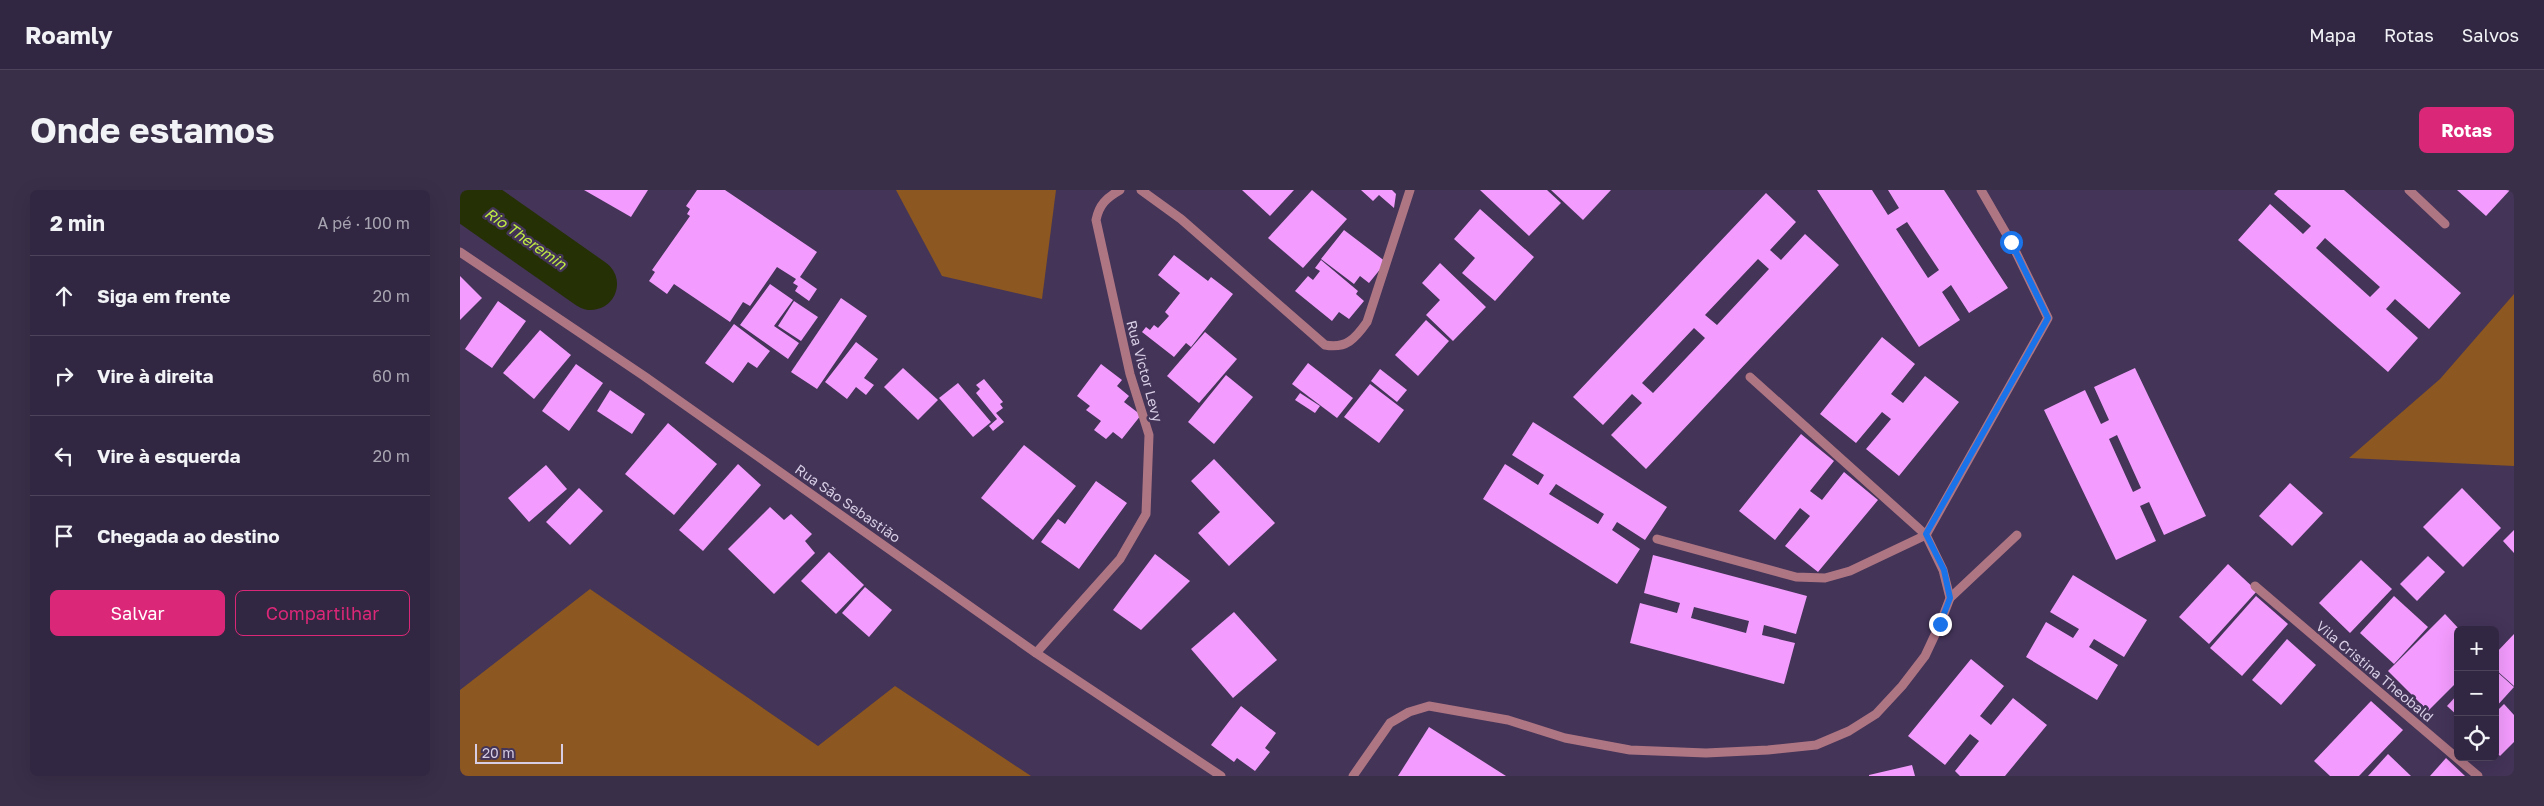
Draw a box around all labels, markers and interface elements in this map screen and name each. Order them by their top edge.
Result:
text: Roamly [25,20,113,49]
text: Mapa [2309,24,2356,46]
text: Rotas [2384,24,2434,46]
text: Salvos [2462,24,2519,46]
button: Rotas [2419,107,2514,153]
text: Onde estamos [30,109,275,151]
water label: Rio Theremin [482,203,571,273]
text: 2 min [50,210,105,236]
text: A pé · 100 m [318,213,410,233]
route start [2000,231,2023,254]
icon: ahead [50,282,78,310]
text: Siga em frente [97,284,231,307]
text: 20 m [373,286,410,306]
street label: Rua Victor Levy [1123,318,1167,424]
icon: right [50,362,78,390]
text: Vire à direita [97,364,214,387]
text: 60 m [372,366,410,386]
icon: left [50,442,78,470]
text: Vire à esquerda [97,444,240,467]
text: 20 m [373,446,410,466]
street label: Rua São Sebastião [792,460,904,546]
icon: arrive [50,522,78,550]
text: Chegada ao destino [97,524,280,547]
button: Salvar [50,590,225,636]
button: Compartilhar [235,590,410,636]
route end [1929,613,1952,636]
street label: Vila Cristina Theobald [2313,617,2437,725]
map controls [2454,626,2499,761]
button: + [2454,626,2499,671]
button: − [2454,671,2499,716]
button: locate [2454,716,2499,761]
scale bar [475,741,562,764]
text: 20 m [482,744,515,761]

